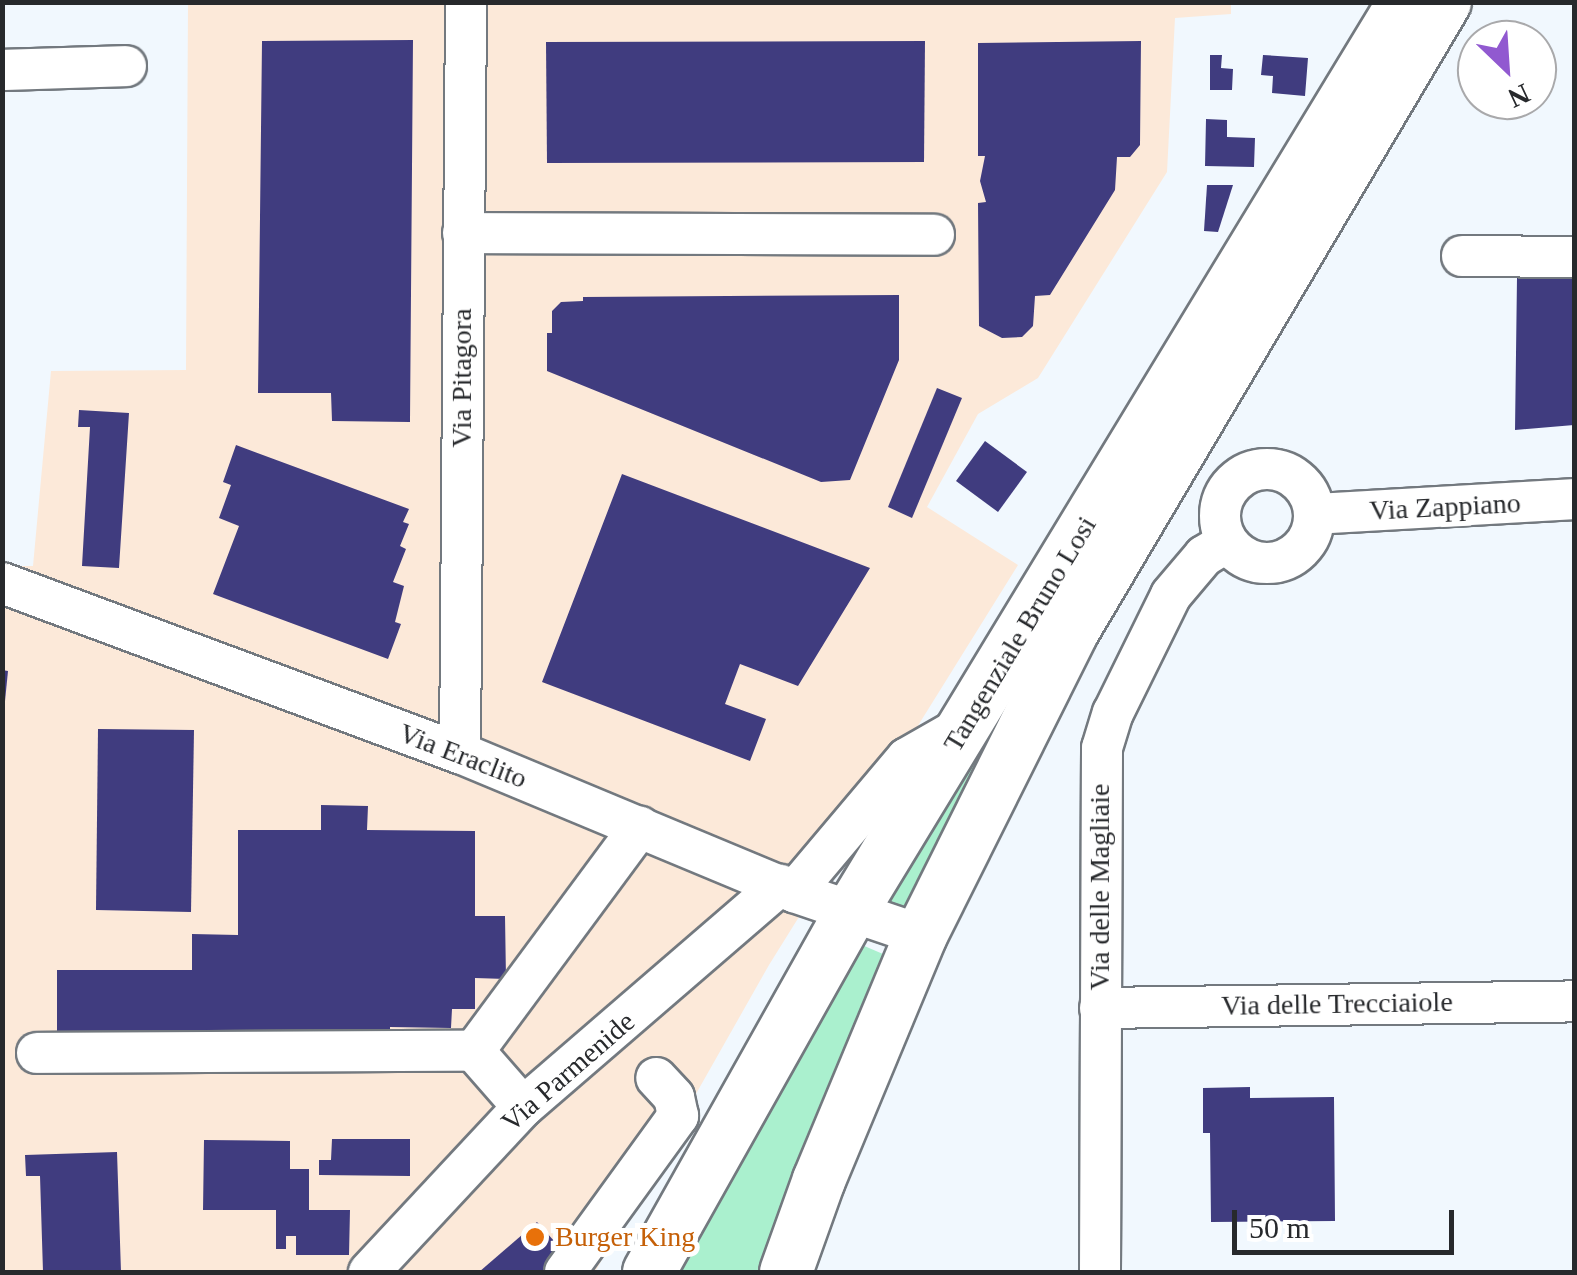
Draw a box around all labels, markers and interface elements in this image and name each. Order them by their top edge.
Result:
north arrow [1457,20,1557,120]
text: N [1503,78,1535,114]
street label: Via Pitagora [445,308,479,448]
street label: Via Zappiano [1368,486,1522,528]
street label: Tangenziale Bruno Losi [936,510,1104,758]
street label: Via Eraclito [394,716,532,796]
street label: Via delle Magliaie [1083,784,1117,990]
street label: Via delle Trecciaiole [1221,985,1453,1023]
street label: Via Parmenide [495,1005,641,1139]
scale bar [1237,1190,1460,1252]
text: 50 m [1249,1211,1310,1244]
place label: Burger King [555,1220,695,1254]
marker: Burger King [524,1226,546,1248]

